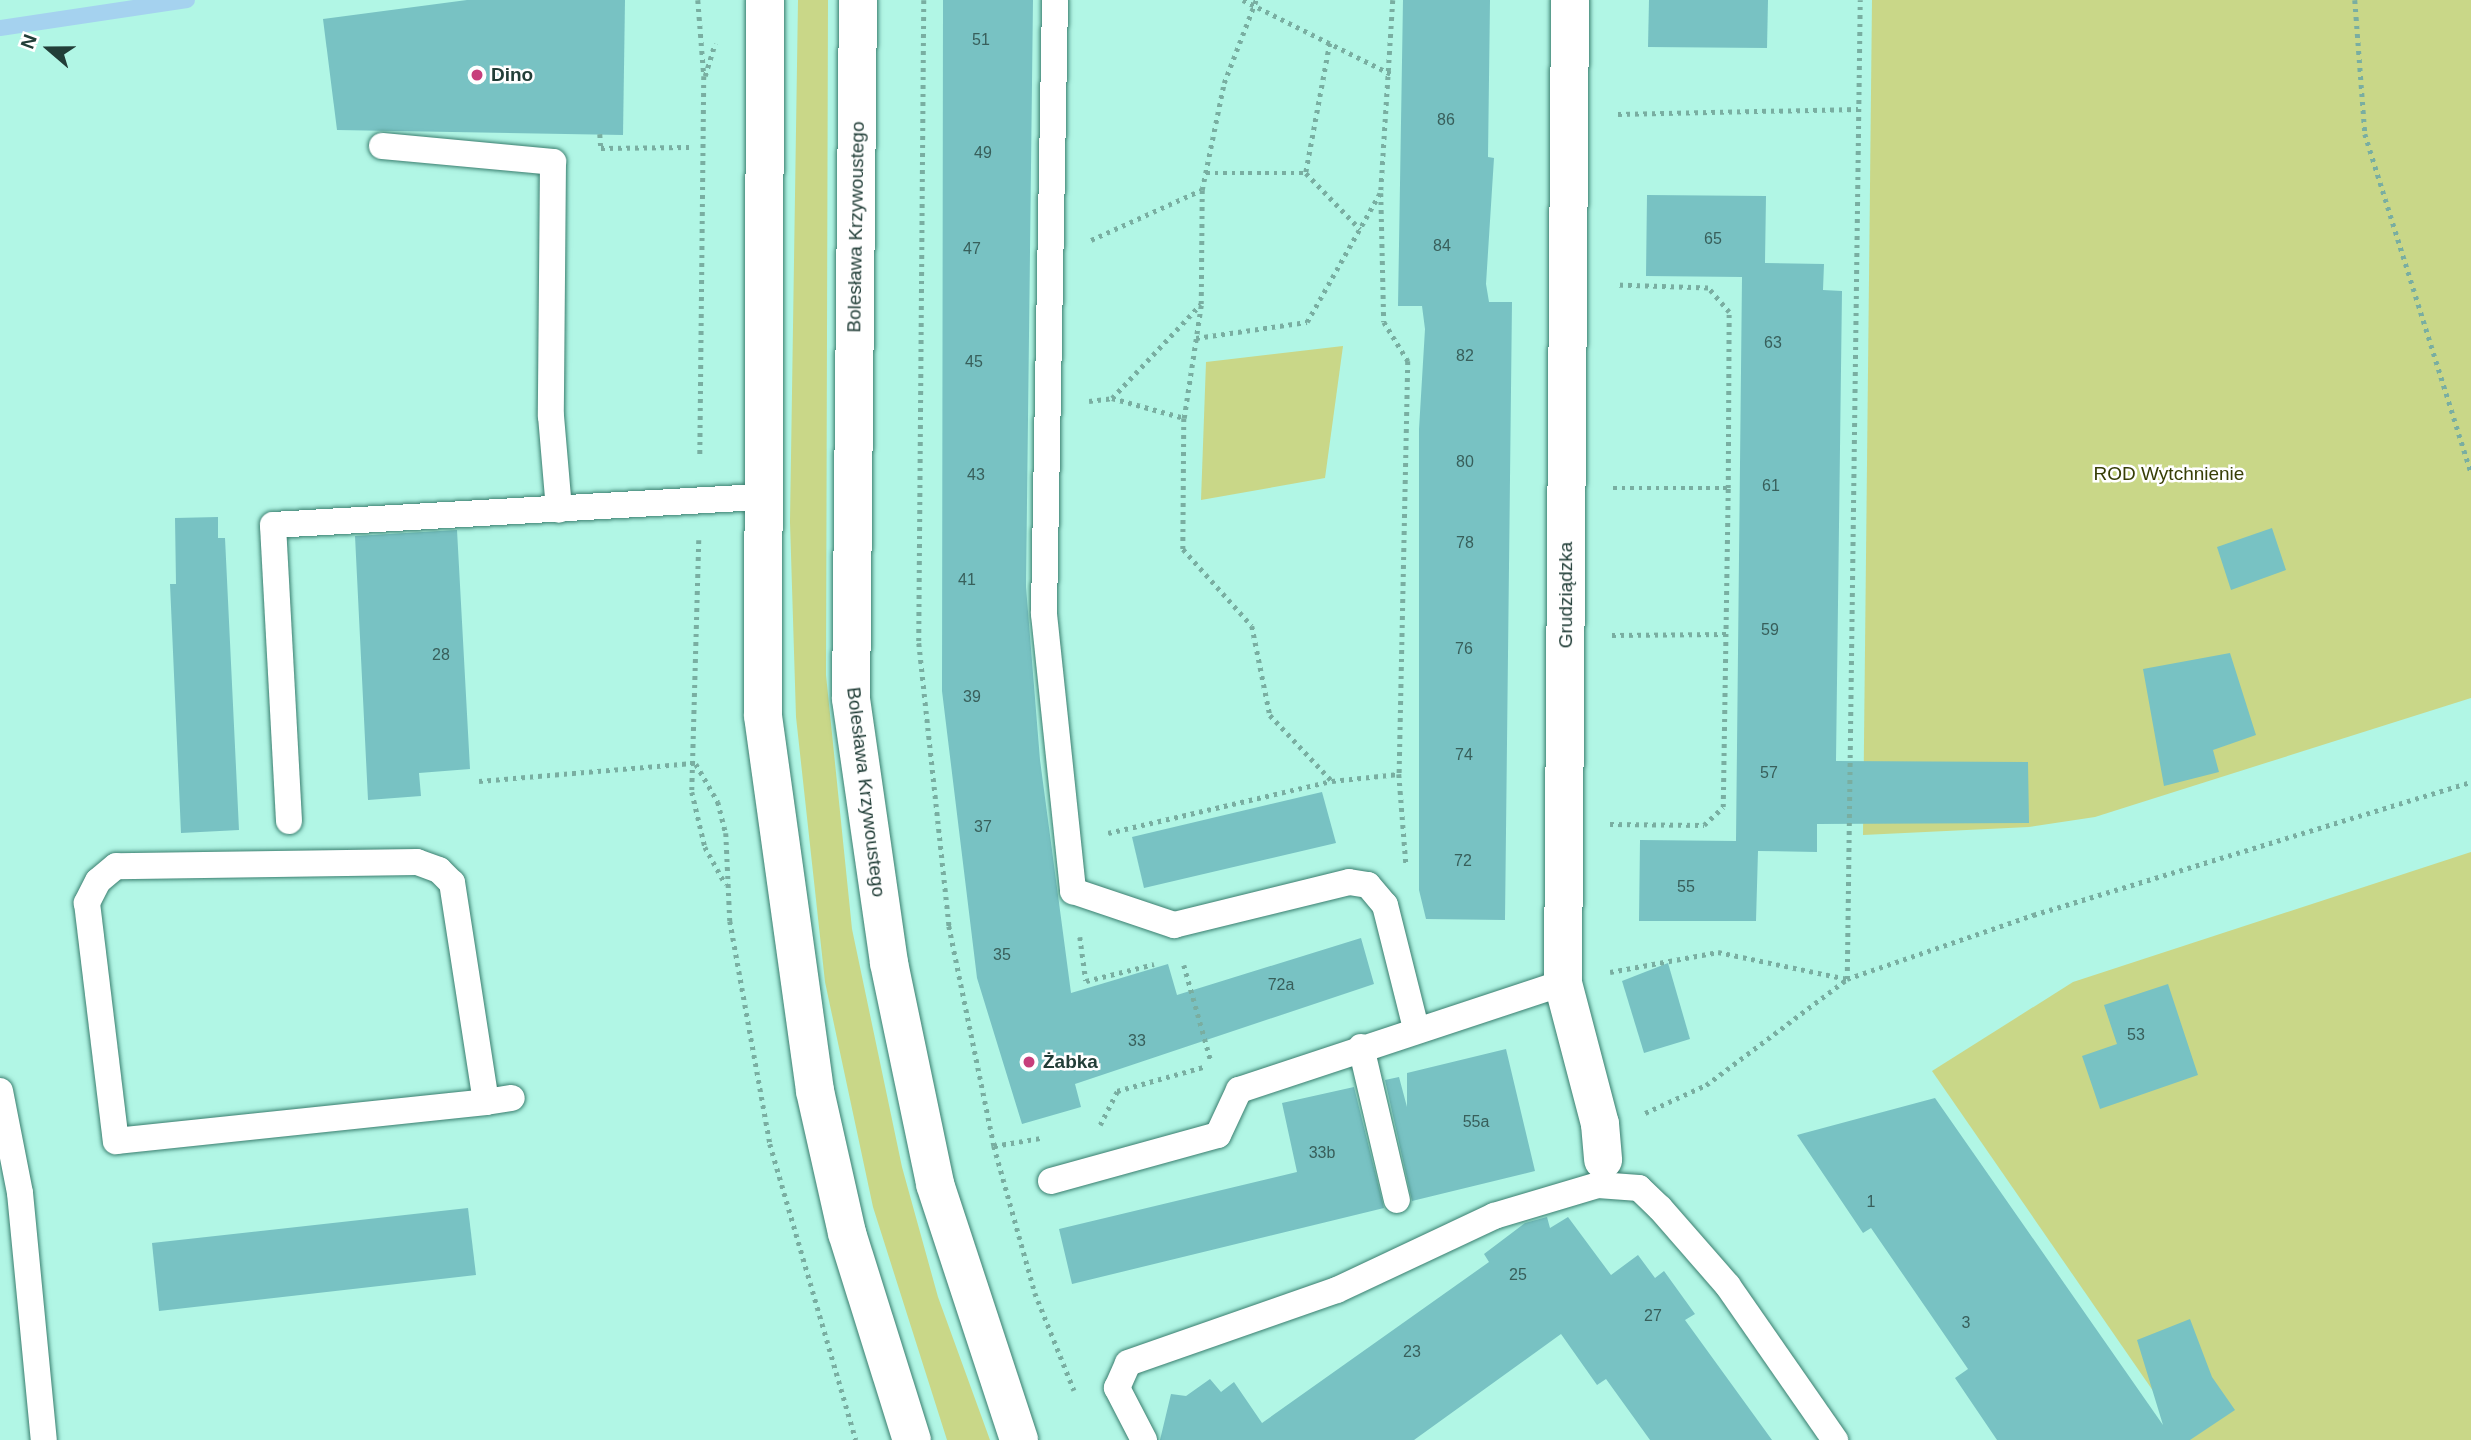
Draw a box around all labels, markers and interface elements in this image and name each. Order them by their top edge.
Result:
north arrow [14,14,84,84]
house number: 51 [972,30,990,50]
text: N [17,32,41,52]
place label: Dino [491,64,533,86]
marker: Dino [469,67,485,83]
house number: 86 [1437,110,1455,130]
street label: Bolesława Krzywoustego [843,121,869,333]
house number: 49 [974,143,992,163]
house number: 65 [1704,229,1722,249]
house number: 84 [1433,236,1451,256]
house number: 47 [963,239,981,259]
house number: 63 [1764,333,1782,353]
house number: 82 [1456,346,1474,366]
house number: 45 [965,352,983,372]
house number: 80 [1456,452,1474,472]
park label: ROD Wytchnienie [2094,463,2244,485]
house number: 43 [967,465,985,485]
house number: 61 [1762,476,1780,496]
house number: 78 [1456,533,1474,553]
street label: Grudziądzka [1555,542,1577,648]
house number: 41 [958,570,976,590]
house number: 59 [1761,620,1779,640]
house number: 76 [1455,639,1473,659]
house number: 28 [432,645,450,665]
street label: Bolesława Krzywoustego [842,686,890,898]
house number: 39 [963,687,981,707]
house number: 74 [1455,745,1473,765]
house number: 57 [1760,763,1778,783]
house number: 37 [974,817,992,837]
house number: 72 [1454,851,1472,871]
house number: 55 [1677,877,1695,897]
house number: 35 [993,945,1011,965]
house number: 72a [1268,975,1294,995]
house number: 53 [2127,1025,2145,1045]
house number: 33 [1128,1031,1146,1051]
place label: Żabka [1043,1051,1098,1073]
marker: Żabka [1021,1054,1037,1070]
house number: 55a [1463,1112,1489,1132]
house number: 33b [1309,1143,1335,1163]
house number: 1 [1867,1192,1875,1212]
house number: 25 [1509,1265,1527,1285]
house number: 27 [1644,1306,1662,1326]
house number: 3 [1962,1313,1970,1333]
house number: 23 [1403,1342,1421,1362]

